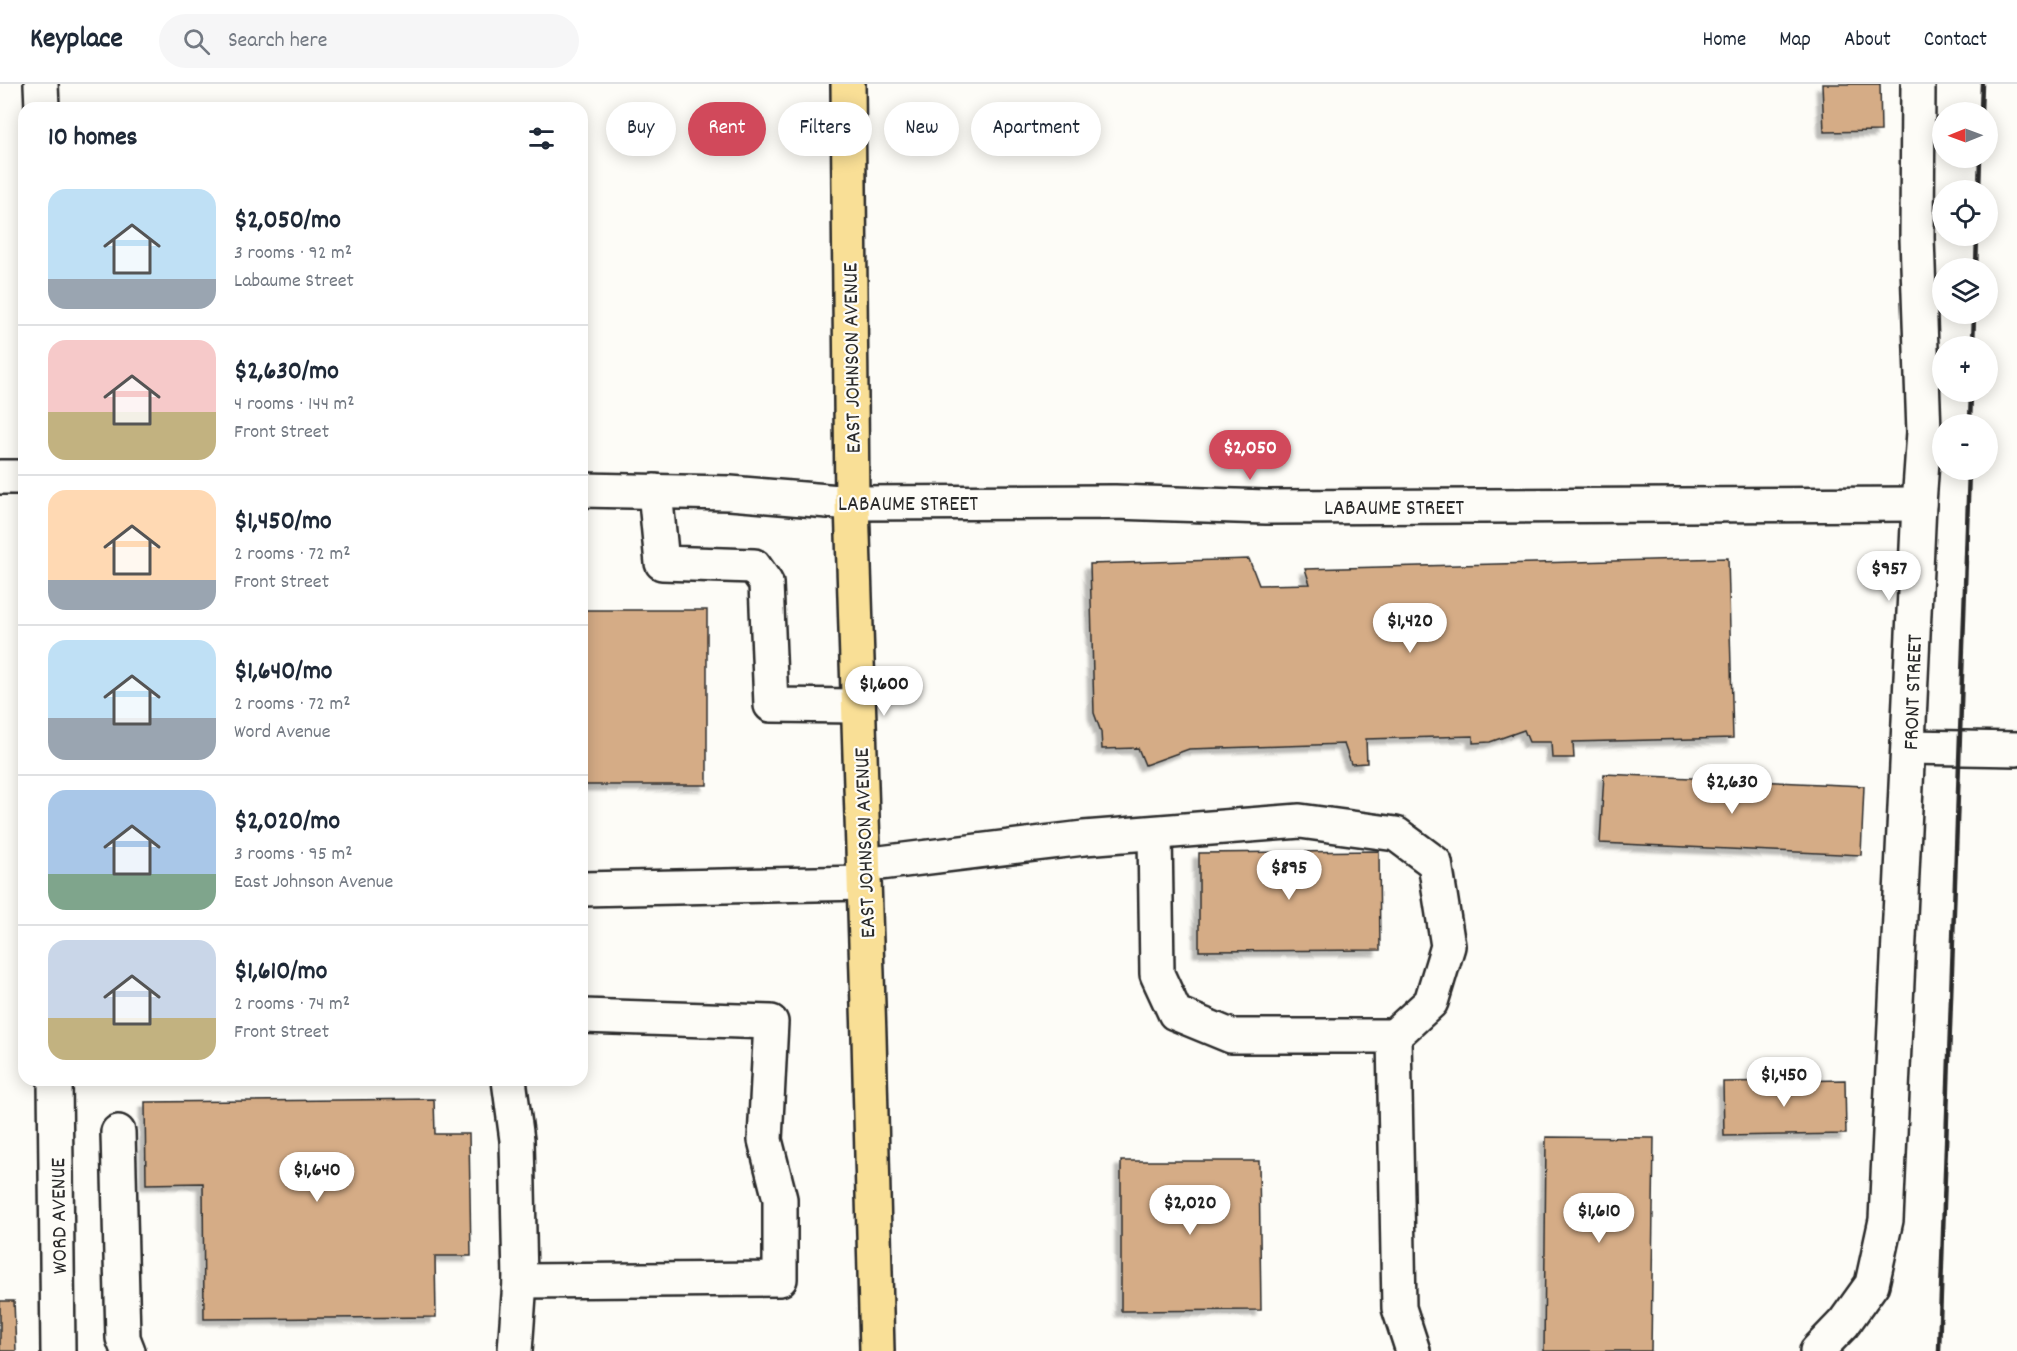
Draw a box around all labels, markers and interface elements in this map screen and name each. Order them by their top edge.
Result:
search box [159,14,579,68]
text: Keyplace [30,21,123,61]
icon: search [180,25,213,58]
text: Search here [228,26,327,57]
text: Home [1702,26,1746,56]
text: Map [1779,26,1811,56]
text: About [1844,26,1891,56]
text: Contact [1924,26,1987,56]
chip: Buy [606,102,676,156]
chip: Rent [688,102,766,156]
chip: Filters [778,102,872,156]
chip: New [884,102,959,156]
chip: Apartment [971,102,1101,156]
north arrow [1932,102,1998,168]
map controls [1932,102,1998,480]
text: 10 homes [48,120,138,157]
icon: filters [525,122,558,155]
button: locate [1932,180,1998,246]
text: $2,050/mo [234,203,341,240]
icon: home [96,213,168,285]
text: 3 rooms · 92 m² [234,240,352,268]
button: layers [1932,258,1998,324]
street label: EAST JOHNSON AVENUE [836,262,871,453]
text: Labaume Street [234,268,354,296]
button: + [1932,336,1998,402]
text: $2,630/mo [234,354,339,391]
icon: home [96,364,168,436]
text: 4 rooms · 144 m² [234,391,355,419]
button: − [1932,414,1998,480]
text: Front Street [234,419,329,447]
pin: $2,050 [1201,430,1299,481]
text: $2,050 [1223,435,1277,463]
street label: LABAUME STREET [838,490,978,521]
street label: LABAUME STREET [1324,494,1464,525]
text: $1,450/mo [234,504,332,541]
icon: home [96,514,168,586]
text: 2 rooms · 72 m² [234,541,350,569]
pin: $957 [1853,551,1925,602]
text: $957 [1871,556,1907,584]
text: Front Street [234,569,329,597]
pin: $1,420 [1361,603,1459,654]
text: $1,420 [1387,608,1433,636]
street label: FRONT STREET [1897,633,1932,751]
text: $1,640/mo [234,654,332,691]
icon: home [96,664,168,736]
pin: $1,600 [835,666,933,717]
text: $1,600 [859,671,909,699]
text: 2 rooms · 72 m² [234,691,350,719]
text: Word Avenue [234,719,330,747]
street label: EAST JOHNSON AVENUE [848,747,885,939]
pin: $2,630 [1683,764,1781,815]
text: $2,630 [1706,769,1758,797]
text: $2,020/mo [234,804,340,841]
icon: home [96,814,168,886]
text: 3 rooms · 95 m² [234,841,353,869]
pin: $895 [1253,850,1325,901]
text: $895 [1271,855,1307,883]
text: East Johnson Avenue [234,869,393,897]
text: $1,610/mo [234,954,327,991]
icon: home [96,964,168,1036]
text: 2 rooms · 74 m² [234,991,350,1019]
text: Front Street [234,1019,329,1047]
pin: $1,450 [1735,1057,1833,1108]
text: $1,450 [1761,1062,1807,1090]
pin: $1,640 [268,1152,366,1203]
street label: WORD AVENUE [44,1157,77,1274]
text: $1,640 [293,1157,341,1185]
pin: $2,020 [1141,1185,1239,1236]
text: $2,020 [1163,1190,1217,1218]
pin: $1,610 [1550,1193,1648,1244]
text: $1,610 [1577,1198,1621,1226]

